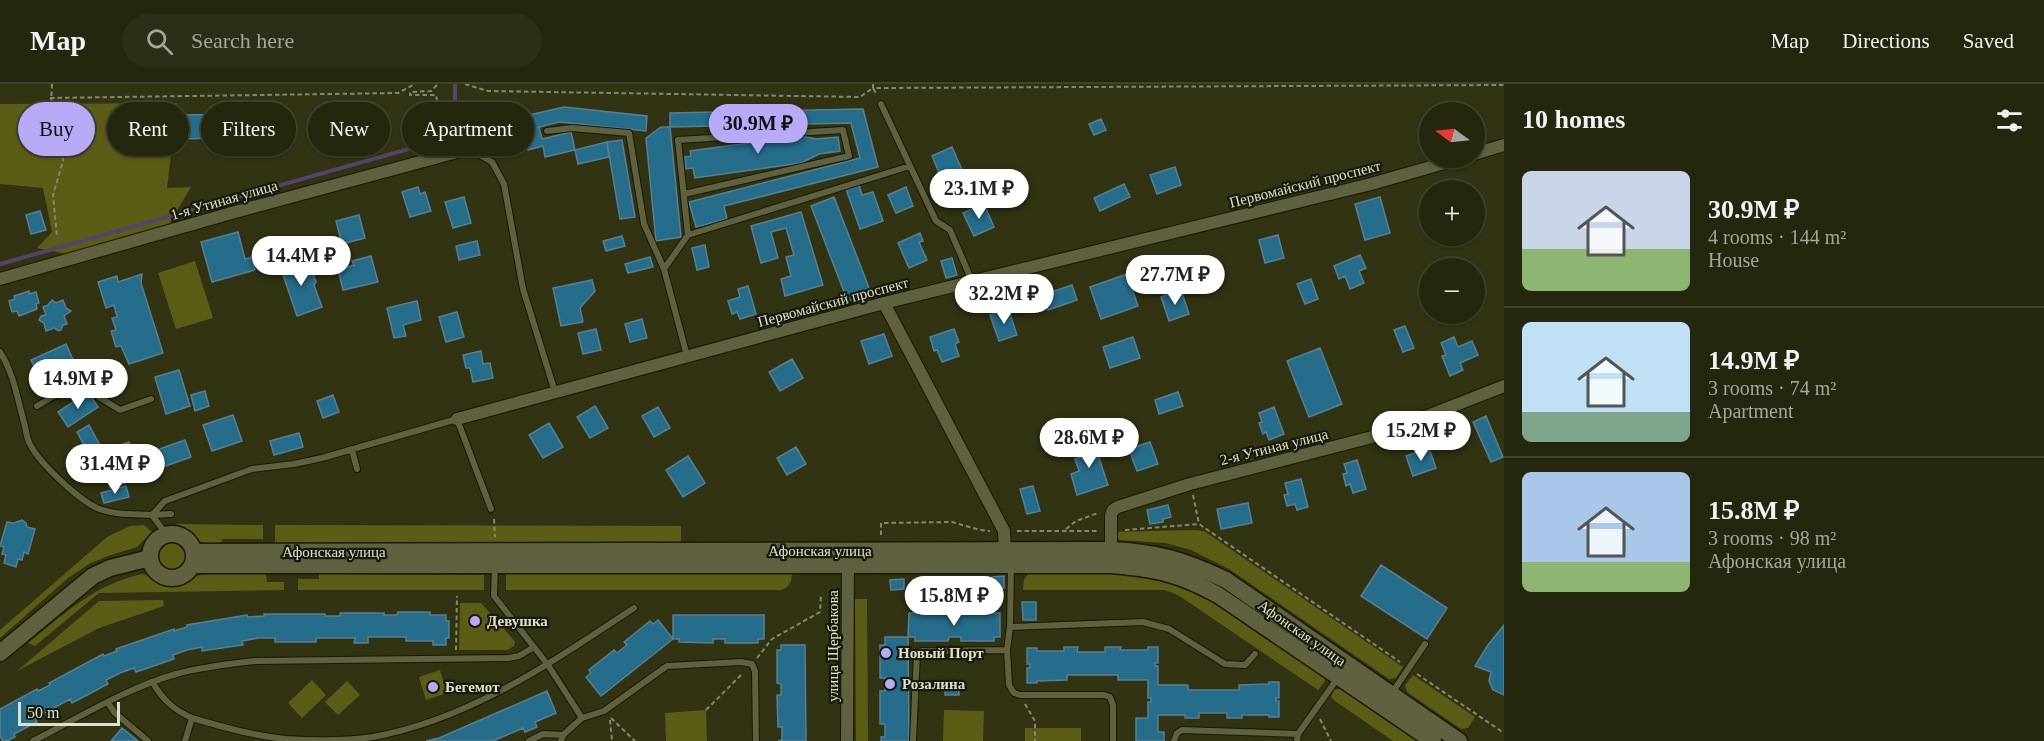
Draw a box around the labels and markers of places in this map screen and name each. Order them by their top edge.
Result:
pin: 30.9M ₽ [703,104,813,155]
pin: 23.1M ₽ [924,169,1034,220]
pin: 14.4M ₽ [246,236,356,287]
pin: 27.7M ₽ [1120,255,1230,306]
pin: 32.2M ₽ [949,274,1059,325]
pin: 14.9M ₽ [23,359,133,410]
pin: 15.2M ₽ [1366,411,1476,462]
pin: 28.6M ₽ [1034,418,1144,469]
pin: 31.4M ₽ [60,444,170,495]
pin: 15.8M ₽ [899,576,1009,627]
place label: Девушка [487,613,548,629]
marker: Девушка [468,614,482,628]
place label: Новый Порт [898,645,984,661]
marker: Новый Порт [879,646,893,660]
place label: Розалина [902,676,966,692]
marker: Розалина [883,677,897,691]
place label: Бегемот [445,679,500,695]
marker: Бегемот [426,680,440,694]

